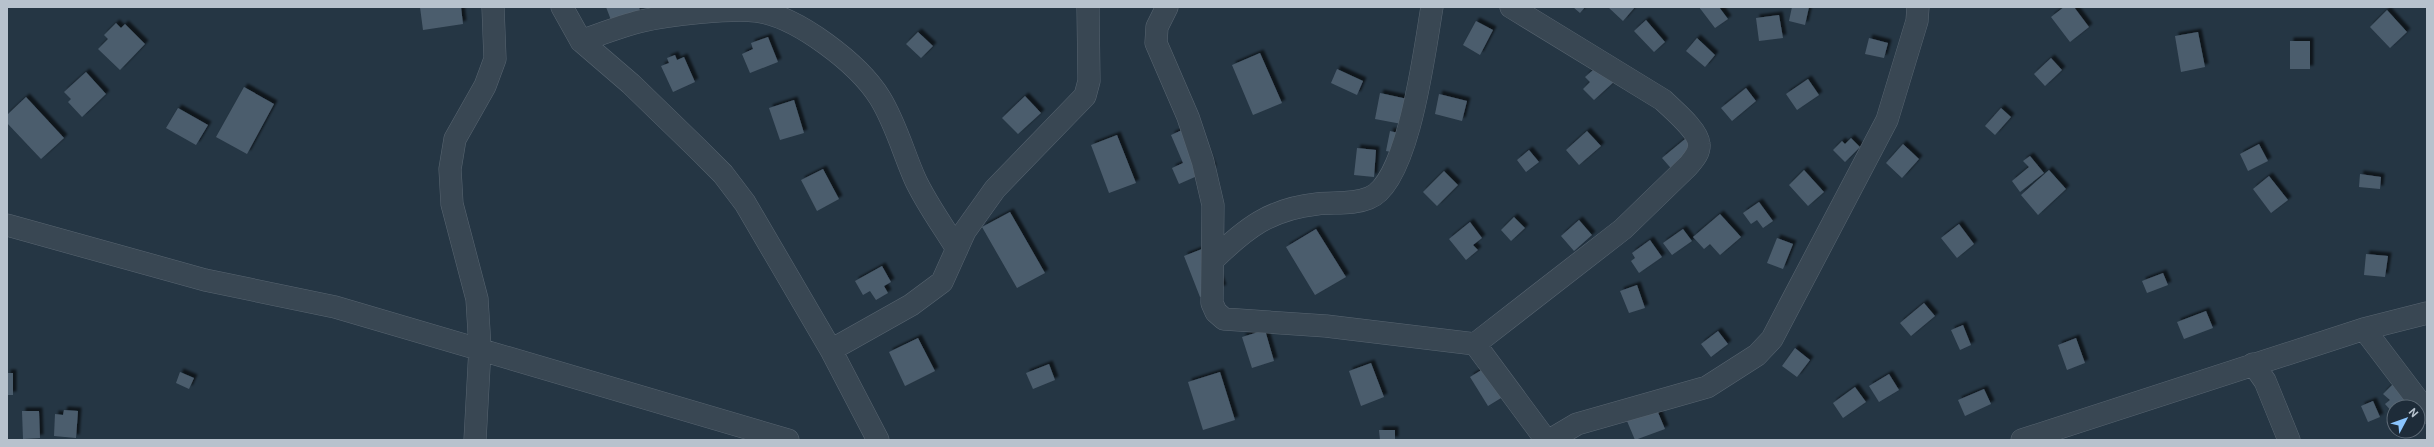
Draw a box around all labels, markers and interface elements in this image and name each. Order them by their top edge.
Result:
north arrow [2386,399,2426,439]
text: N [2406,406,2421,420]

